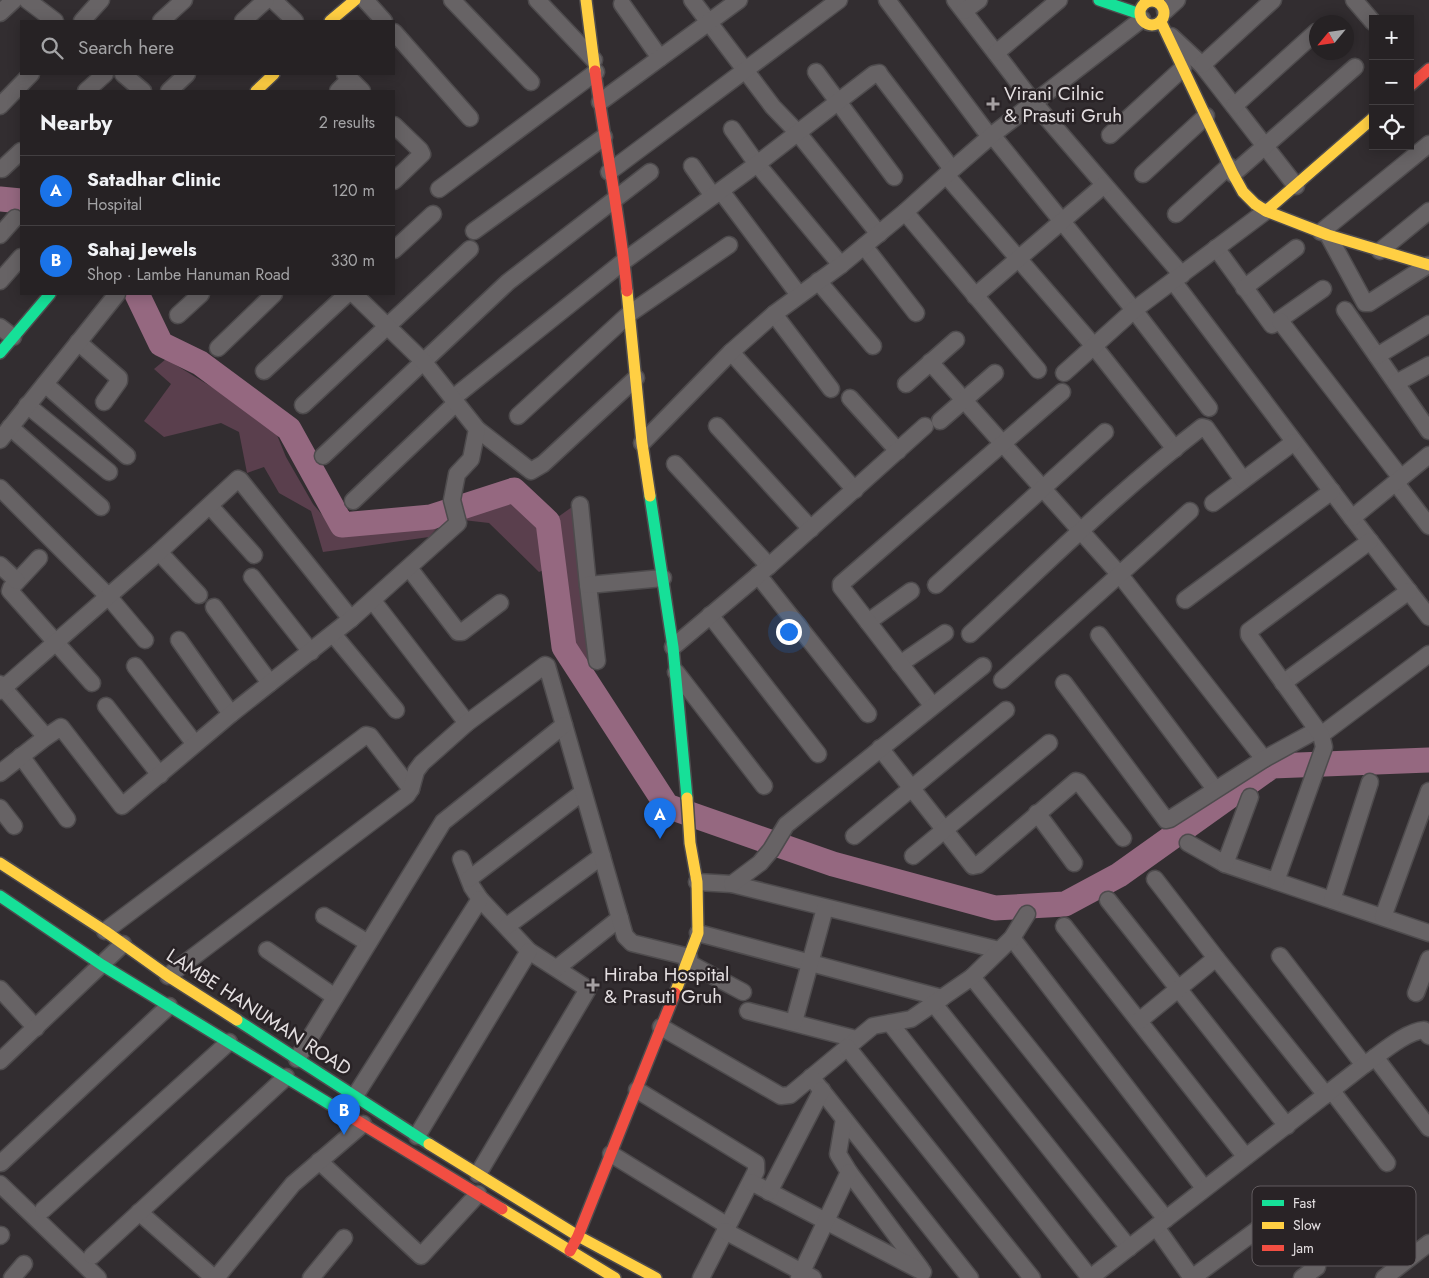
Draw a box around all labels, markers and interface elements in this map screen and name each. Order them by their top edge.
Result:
north arrow [1309,15,1354,60]
map controls [1369,15,1414,150]
button: + [1369,15,1414,60]
search box [20,20,395,75]
icon: search [38,34,66,62]
text: Search here [78,34,174,61]
button: − [1369,60,1414,105]
place label: Virani Cilnic & Prasuti Gruh [1004,80,1122,129]
marker: Virani Cilnic & Prasuti Gruh [986,97,1000,111]
button: locate [1369,105,1414,150]
text: Nearby [40,108,112,138]
text: 2 results [319,111,375,134]
text: Satadhar Clinic [87,166,221,193]
text: A [50,179,62,202]
text: 120 m [332,179,375,202]
text: Hospital [87,193,142,216]
text: Sahaj Jewels [87,236,197,263]
text: B [51,249,61,272]
text: 330 m [331,249,375,272]
text: Shop · Lambe Hanuman Road [87,263,290,286]
your location [776,619,802,645]
pin: A [644,798,676,839]
street label: LAMBE HANUMAN ROAD [161,942,357,1082]
place label: Hiraba Hospital & Prasuti Gruh [604,961,729,1010]
marker: Hiraba Hospital & Prasuti Gruh [586,978,600,992]
pin: B [328,1094,360,1135]
legend [1252,1186,1416,1266]
text: Fast [1293,1193,1316,1213]
text: Slow [1293,1215,1321,1235]
text: Jam [1291,1238,1314,1258]

